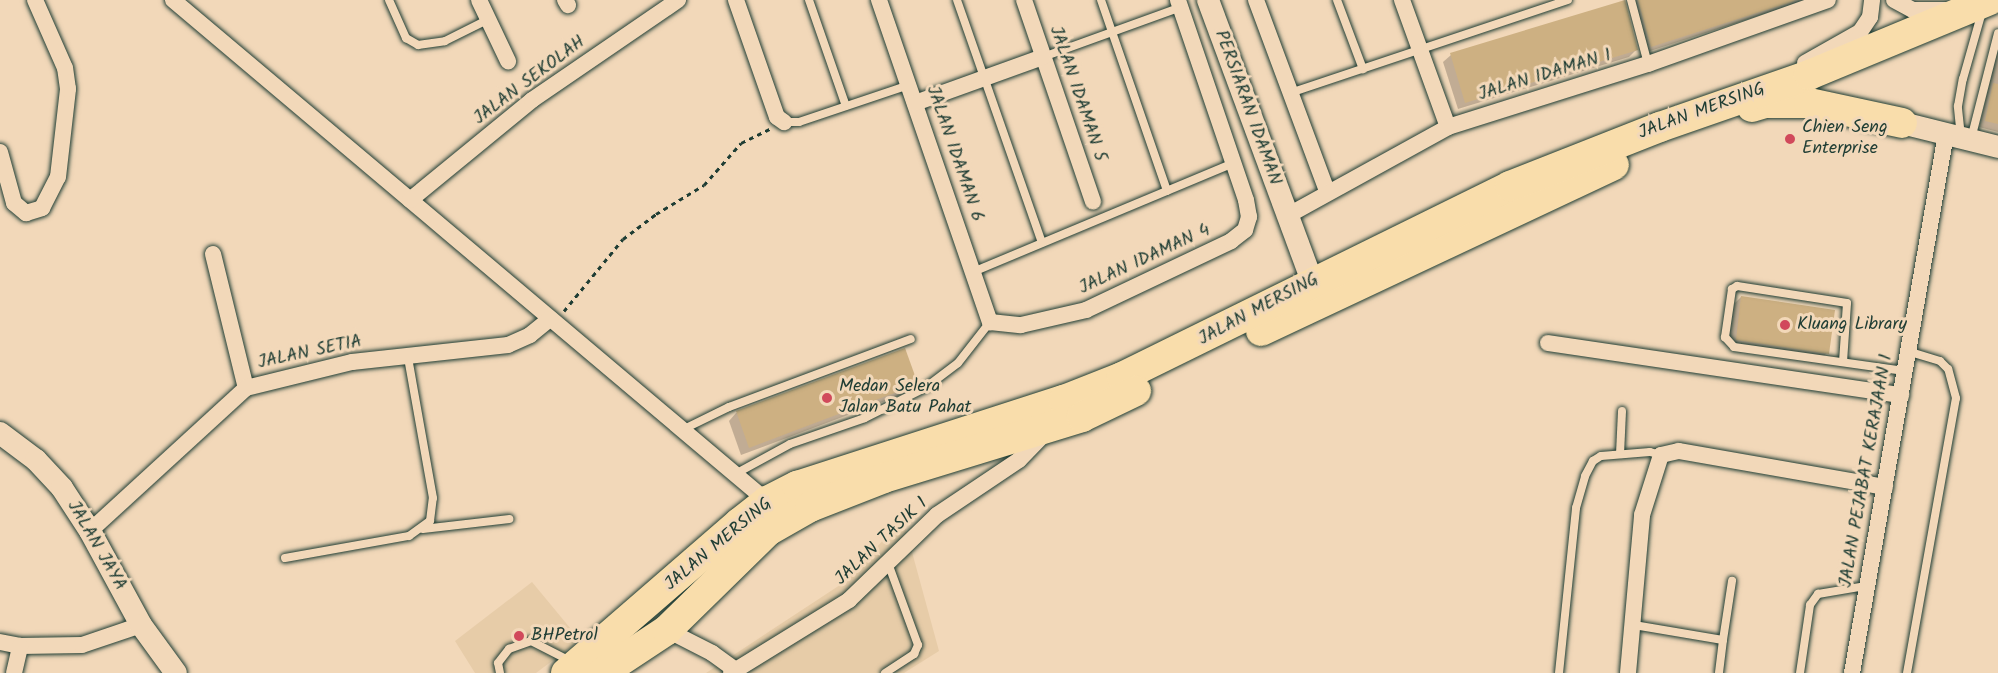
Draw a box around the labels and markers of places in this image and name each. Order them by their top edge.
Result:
place label: Chien Seng Enterprise [1802,118,1887,160]
marker: Chien Seng Enterprise [1783,132,1797,146]
place label: Kluang Library [1797,314,1907,336]
marker: Kluang Library [1778,318,1792,332]
place label: Medan Selera Jalan Batu Pahat [839,377,972,420]
marker: Medan Selera Jalan Batu Pahat [820,391,834,405]
place label: BHPetrol [531,625,598,647]
marker: BHPetrol [512,629,526,643]

